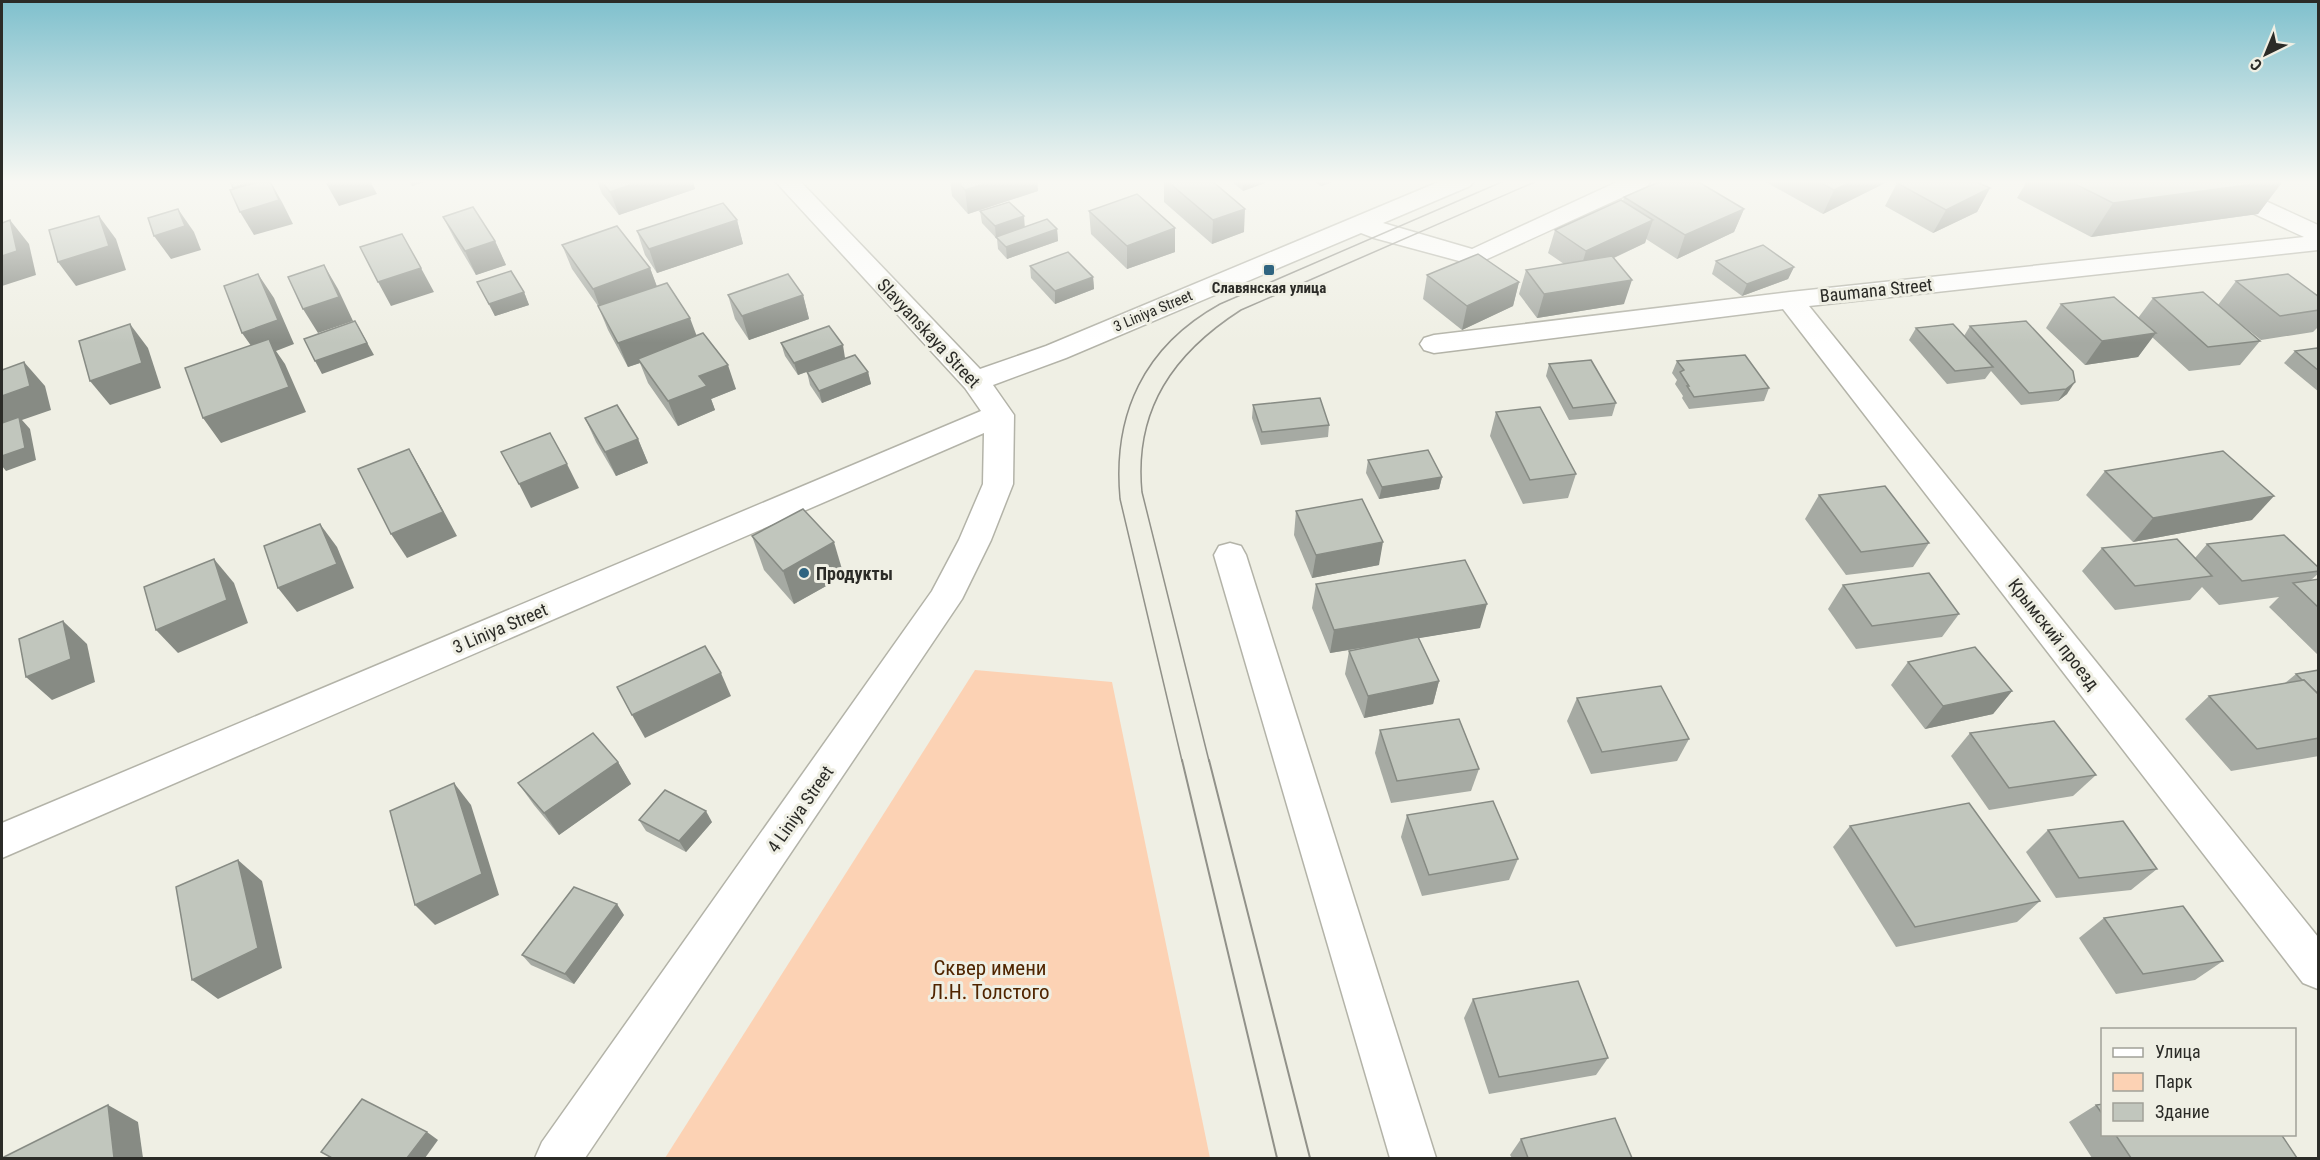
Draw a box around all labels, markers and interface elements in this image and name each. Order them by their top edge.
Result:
north arrow [2236,24,2296,84]
text: С [2246,55,2266,75]
marker: Славянская улица [1262,263,1276,277]
street label: Slavyanskaya Street [873,274,985,392]
street label: Baumana Street [1819,274,1933,306]
place label: Славянская улица [1212,279,1326,297]
street label: 3 Liniya Street [1111,286,1195,336]
place label: Продукты [816,563,893,584]
marker: Продукты [797,566,811,580]
street label: Крымский проезд [2004,574,2104,694]
street label: 3 Liniya Street [449,599,551,657]
street label: 4 Liniya Street [762,762,838,856]
park label: Сквер имени Л.Н. Толстого [930,956,1050,1004]
legend [2101,1028,2296,1136]
text: Улица [2155,1041,2201,1062]
text: Парк [2155,1071,2193,1092]
text: Здание [2155,1101,2209,1122]

